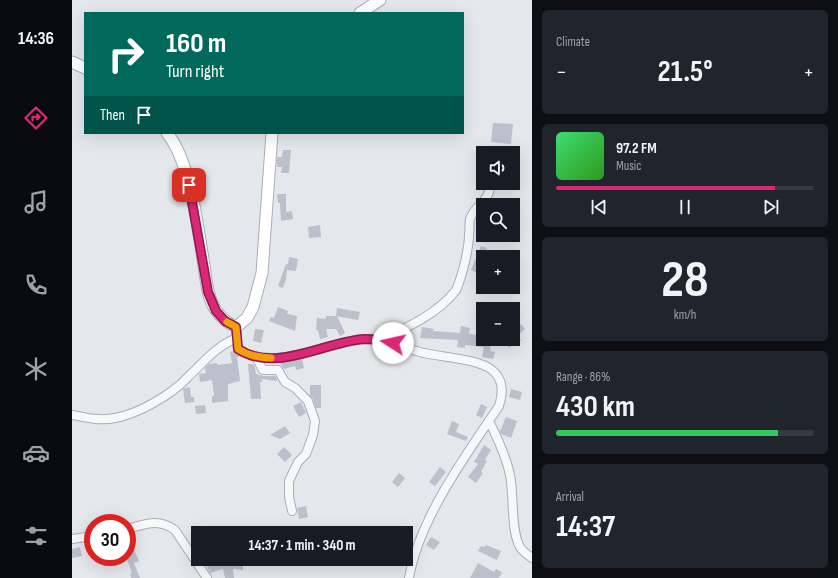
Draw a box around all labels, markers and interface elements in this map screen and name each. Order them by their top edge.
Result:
text: 160 m [166,27,226,60]
text: 14:36 [18,28,54,49]
icon: right [100,28,152,80]
text: Climate [556,34,590,50]
text: 21.5° [657,54,713,90]
text: − [556,59,567,86]
text: + [803,59,814,86]
text: Turn right [166,61,224,82]
icon: directions [22,104,50,132]
icon: arrive [133,104,155,126]
text: Then [100,106,125,125]
text: 97.2 FM [616,139,657,158]
map controls [476,146,520,346]
button: sound [476,146,520,190]
text: Music [616,158,641,174]
pin [172,168,206,202]
icon: arrive [178,174,200,196]
icon: music [22,188,50,216]
icon: previous [588,196,610,218]
icon: pause [674,196,696,218]
icon: next [760,196,782,218]
button: search [476,198,520,242]
text: 28 [661,249,709,312]
button: + [476,250,520,294]
icon: phone [22,271,50,299]
button: − [476,302,520,346]
text: km/h [674,307,696,323]
position arrow [372,322,414,364]
icon: climate [22,355,50,383]
text: Range · 86% [556,369,610,385]
text: 430 km [556,389,635,425]
icon: car [22,439,50,467]
text: Arrival [556,489,584,505]
text: 14:37 [556,509,615,545]
speed limit sign: 30 [84,514,136,566]
icon: filters [22,522,50,550]
text: 14:37 · 1 min · 340 m [248,536,356,555]

